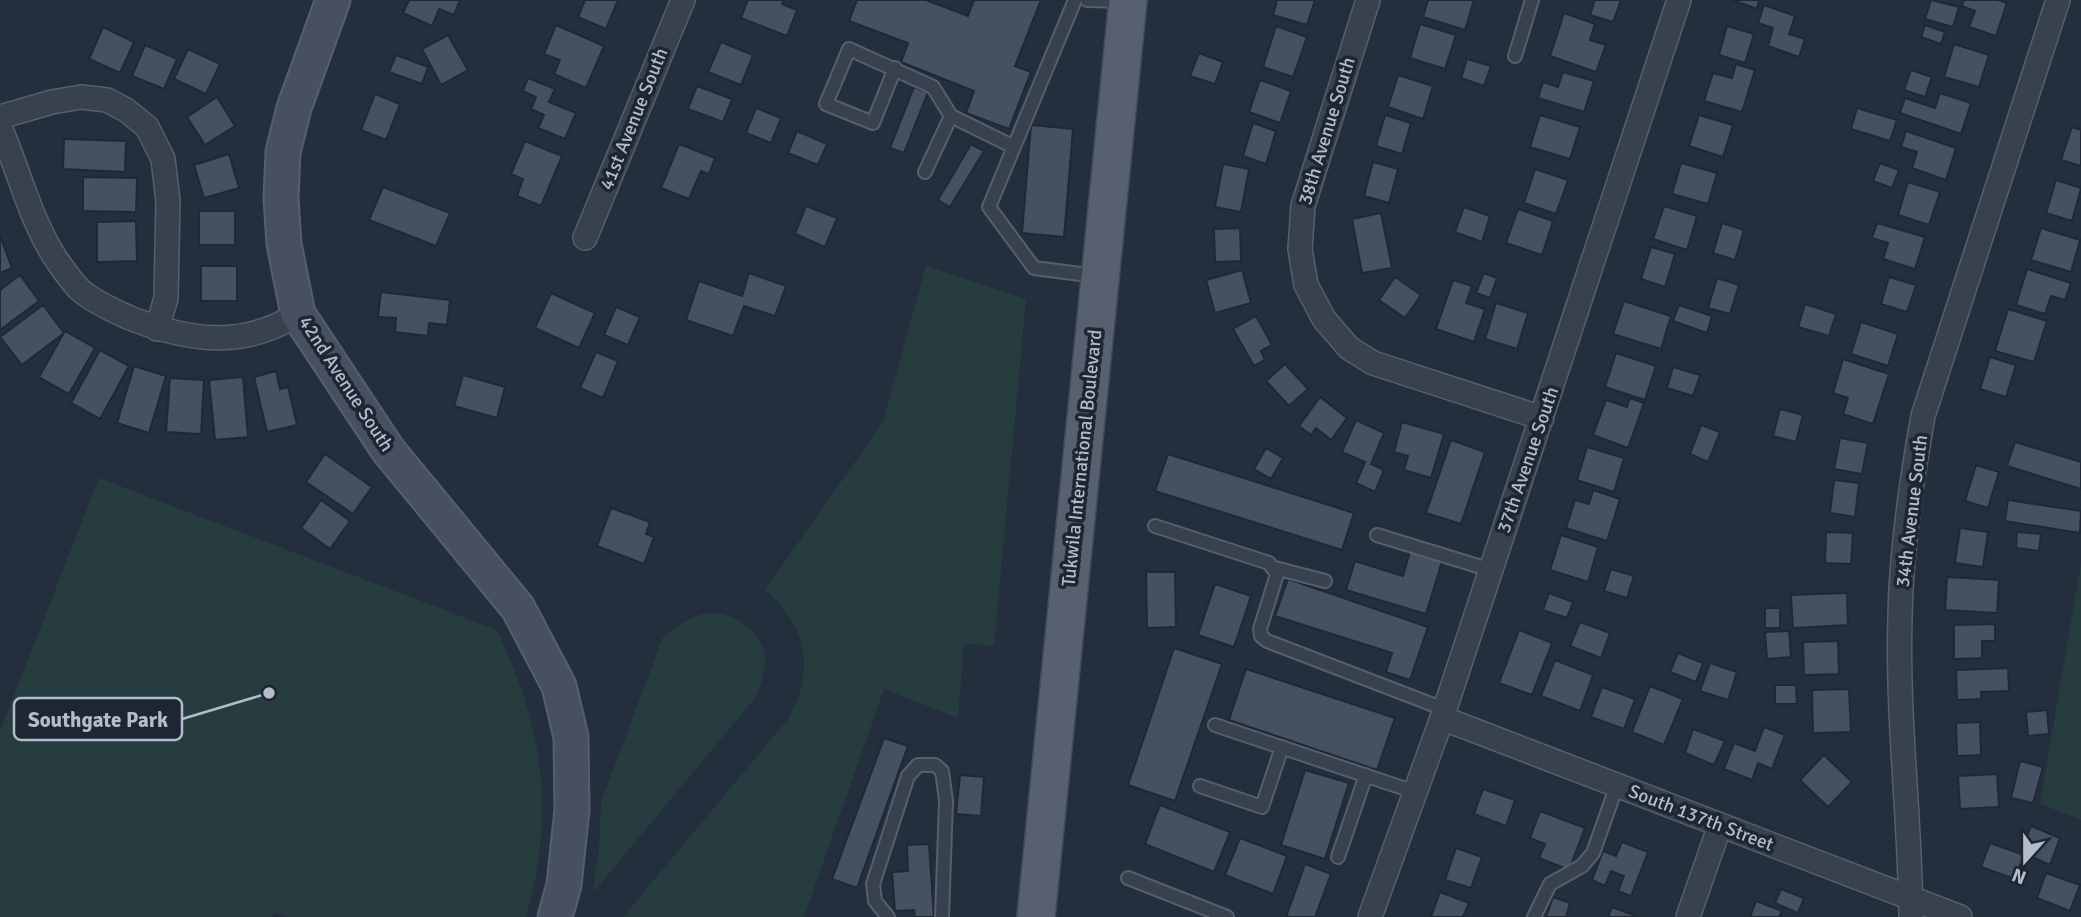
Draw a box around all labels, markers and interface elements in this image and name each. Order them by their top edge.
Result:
street label: 41st Avenue South [595,44,673,194]
street label: 38th Avenue South [1293,54,1361,208]
street label: 42nd Avenue South [293,312,399,456]
street label: Tukwila International Boulevard [1057,328,1107,588]
street label: 37th Avenue South [1492,384,1564,536]
street label: 34th Avenue South [1891,434,1933,588]
callout: Southgate Park [14,698,182,740]
text: Southgate Park [28,707,168,733]
street label: South 137th Street [1625,779,1777,857]
north arrow [1990,826,2060,896]
text: N [2009,862,2030,890]

